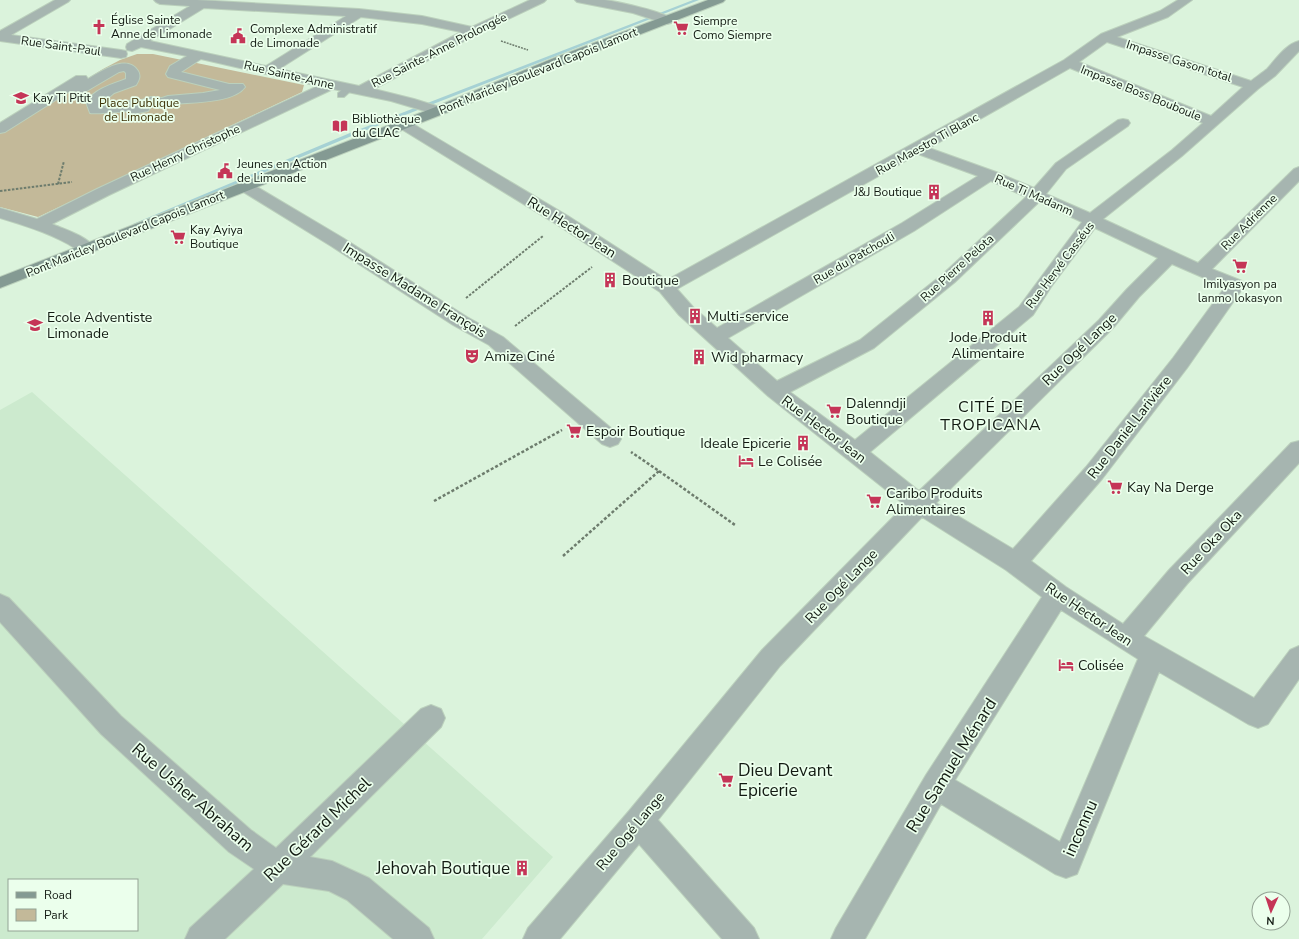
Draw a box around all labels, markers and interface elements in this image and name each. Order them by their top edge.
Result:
street label: Rue Sainte-Anne Prolongée [369,9,509,91]
place label: Église Sainte Anne de Limonade [111,12,212,42]
place label: Siempre Como Siempre [693,13,772,43]
church icon: Église Sainte Anne de Limonade [90,18,108,36]
supermarket icon: Siempre Como Siempre [672,19,690,37]
place label: Complexe Administratif de Limonade [250,21,378,51]
street label: Pont Maricley Boulevard Capois Lamort [436,23,640,118]
public building icon: Complexe Administratif de Limonade [229,27,247,45]
street label: Rue Saint-Paul [20,32,103,60]
street label: Impasse Gason total [1124,36,1234,86]
street label: Rue Sainte-Anne [242,57,336,93]
street label: Impasse Boss Bouboule [1078,61,1204,125]
school or university icon: Kay Ti Pitit [12,89,30,107]
place label: Kay Ti Pitit [33,90,92,106]
park label: Place Publique de Limonade [99,95,179,125]
street label: Rue Maestro Ti Blanc [873,109,981,179]
place label: Bibliothèque du CLAC [352,111,420,141]
library icon: Bibliothèque du CLAC [331,117,349,135]
street label: Rue Henry Christophe [128,121,242,185]
place label: Jeunes en Action de Limonade [236,156,327,186]
public building icon: Jeunes en Action de Limonade [216,162,234,180]
street label: Rue Ti Madanm [992,171,1076,219]
building icon: J&J Boutique [925,183,943,201]
place label: J&J Boutique [853,184,922,200]
street label: Pont Maricley Boulevard Capois Lamort [23,186,227,281]
street label: Rue Adrienne [1217,190,1281,254]
street label: Rue Hector Jean [524,192,620,262]
street label: Rue Hervé Casséus [1022,218,1098,312]
place label: Kay Ayiya Boutique [190,222,243,252]
supermarket icon: Kay Ayiya Boutique [169,228,187,246]
street label: Rue du Patchouli [811,228,897,288]
street label: Rue Pierre Pelota [917,231,997,305]
street label: Impasse Madame François [339,238,490,343]
supermarket icon: Imilyasyon pa lanmo lokasyon [1231,257,1249,275]
building icon: Boutique [601,271,619,289]
place label: Boutique [622,271,679,290]
place label: Imilyasyon pa lanmo lokasyon [1198,276,1282,306]
building icon: Multi-service [686,307,704,325]
place label: Multi-service [707,307,789,326]
place label: Ecole Adventiste Limonade [47,308,152,343]
building icon: Jode Produit Alimentaire [979,309,997,327]
street label: Rue Ogé Lange [1038,309,1121,390]
school or university icon: Ecole Adventiste Limonade [26,316,44,334]
place label: Jode Produit Alimentaire [948,328,1027,363]
theatre icon: Amize Ciné [463,347,481,365]
place label: Amize Ciné [484,347,555,366]
building icon: Wid pharmacy [690,348,708,366]
place label: Wid pharmacy [711,348,804,367]
street label: Rue Daniel Larivière [1083,372,1176,483]
street label: Rue Hector Jean [777,391,870,468]
place label: Dalenndji Boutique [846,394,906,429]
district label: CITÉ DE TROPICANA [940,396,1042,436]
supermarket icon: Dalenndji Boutique [825,402,843,420]
supermarket icon: Espoir Boutique [565,422,583,440]
place label: Espoir Boutique [586,422,685,441]
place label: Ideale Epicerie [700,434,791,453]
building icon: Ideale Epicerie [794,434,812,452]
hotel icon: Le Colisée [737,452,755,470]
place label: Le Colisée [758,452,822,471]
supermarket icon: Kay Na Derge [1106,478,1124,496]
place label: Kay Na Derge [1127,478,1214,497]
place label: Caribo Produits Alimentaires [886,484,983,519]
supermarket icon: Caribo Produits Alimentaires [865,492,883,510]
street label: Rue Oka Oka [1176,506,1246,579]
street label: Rue Ogé Lange [801,545,882,628]
street label: Rue Hector Jean [1041,578,1136,651]
hotel icon: Colisée [1057,656,1075,674]
place label: Colisée [1078,656,1124,675]
street label: Rue Samuel Ménard [901,694,1002,837]
street label: Rue Usher Abraham [127,738,259,857]
place label: Dieu Devant Epicerie [738,759,833,802]
supermarket icon: Dieu Devant Epicerie [717,771,735,789]
street label: Rue Gérard Michel [259,772,376,887]
street label: Rue Ogé Lange [592,788,669,875]
street label: inconnu [1058,796,1103,860]
place label: Jehovah Boutique [375,857,510,880]
building icon: Jehovah Boutique [513,859,531,877]
legend [8,879,138,931]
text: Road [44,887,72,903]
north arrow [1251,891,1291,931]
text: Park [44,907,69,923]
text: N [1266,913,1275,928]

